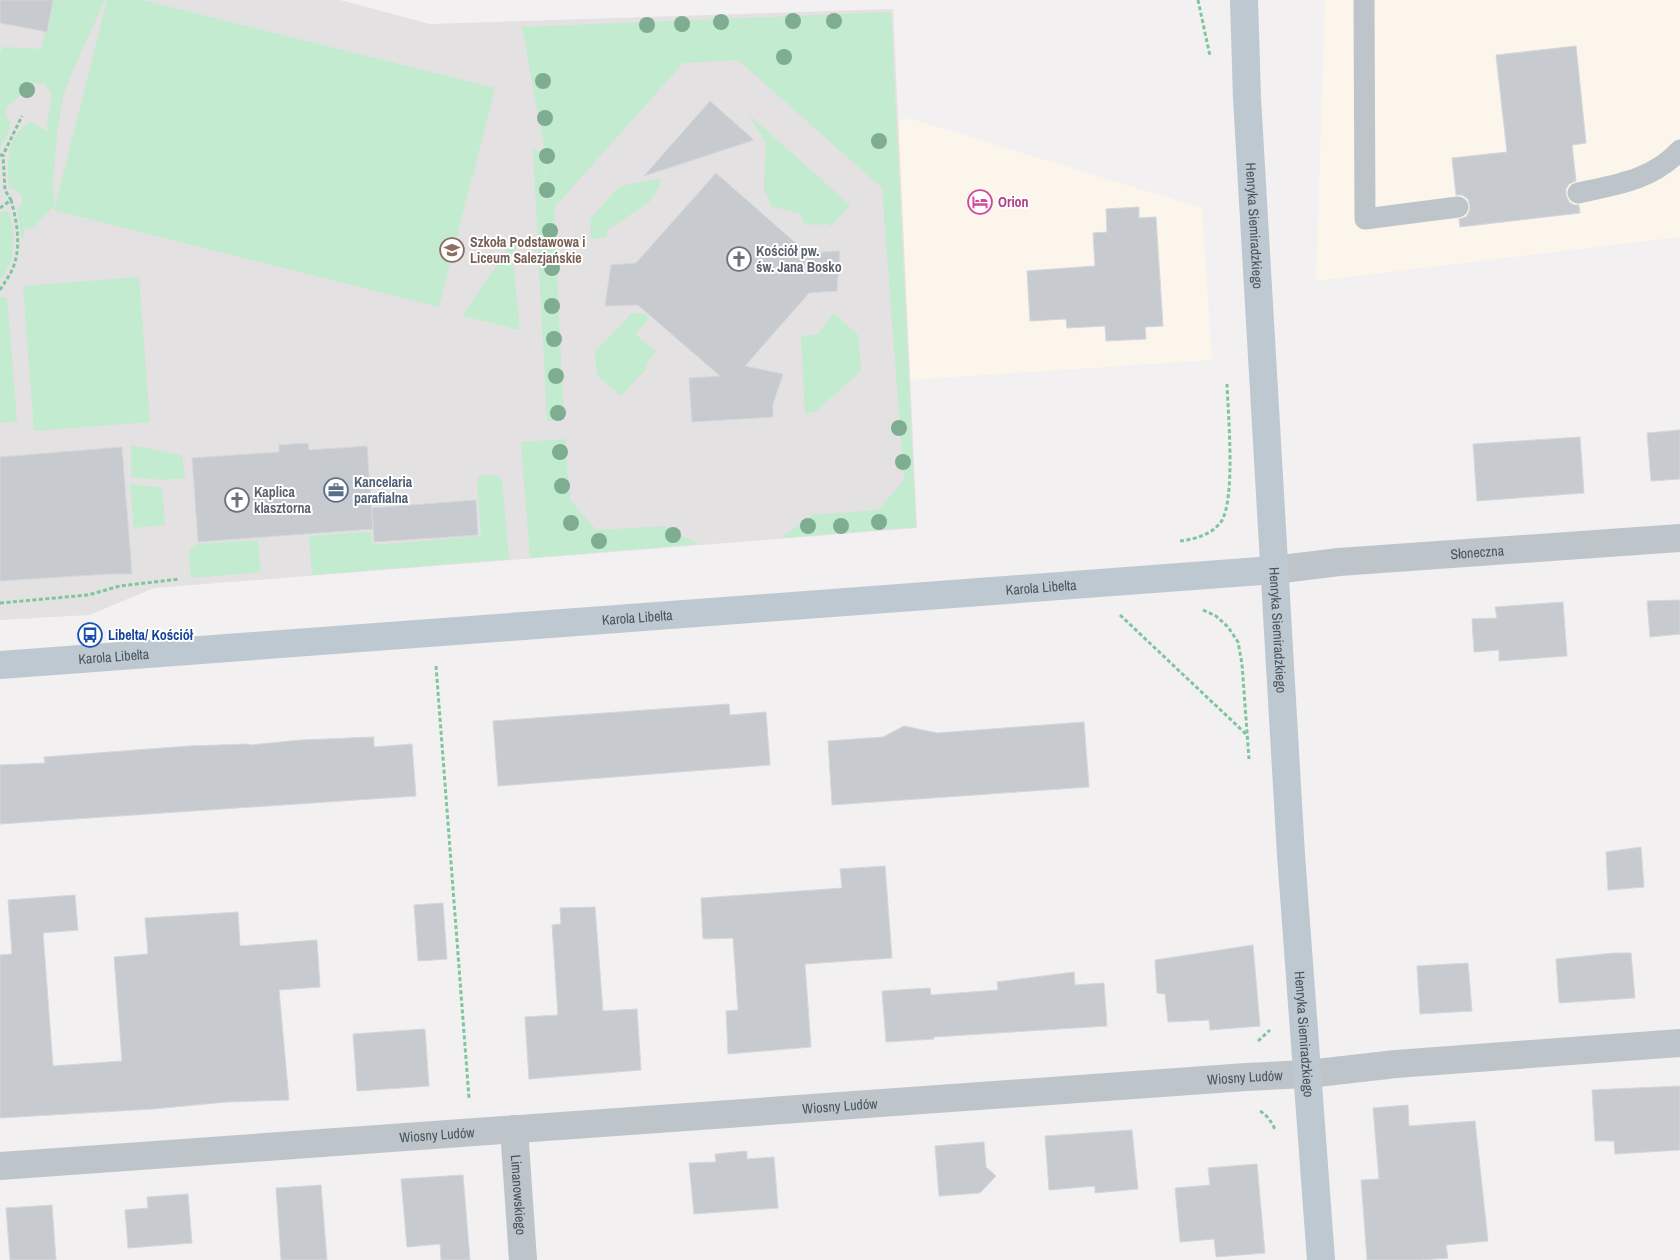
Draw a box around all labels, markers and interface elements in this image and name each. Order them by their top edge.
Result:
street label: Henryka Siemiradzkiego [1242,162,1267,289]
hotel icon: Orion [967,189,993,215]
place label: Orion [998,193,1029,211]
place label: Szkoła Podstawowa i Liceum Salezjańskie [470,233,586,267]
school or university icon: Szkoła Podstawowa i Liceum Salezjańskie [439,237,465,263]
place label: Kościół pw. św. Jana Bosko [756,242,842,276]
church icon: Kościół pw. św. Jana Bosko [726,246,752,272]
place label: Kancelaria parafialna [354,473,413,507]
office icon: Kancelaria parafialna [323,477,349,503]
place label: Kaplica klasztorna [254,483,311,517]
church icon: Kaplica klasztorna [224,487,250,513]
street label: Słoneczna [1450,541,1505,563]
street label: Henryka Siemiradzkiego [1265,566,1291,694]
street label: Karola Libelta [1005,576,1078,599]
street label: Karola Libelta [601,606,674,629]
bus stop icon: Libelta/ Kościół [77,622,103,648]
place label: Libelta/ Kościół [108,626,194,644]
street label: Karola Libelta [78,645,150,668]
street label: Henryka Siemiradzkiego [1291,970,1318,1098]
street label: Wiosny Ludów [1207,1066,1284,1089]
street label: Wiosny Ludów [802,1094,879,1118]
street label: Wiosny Ludów [399,1123,476,1146]
street label: Limanowskiego [507,1154,530,1236]

